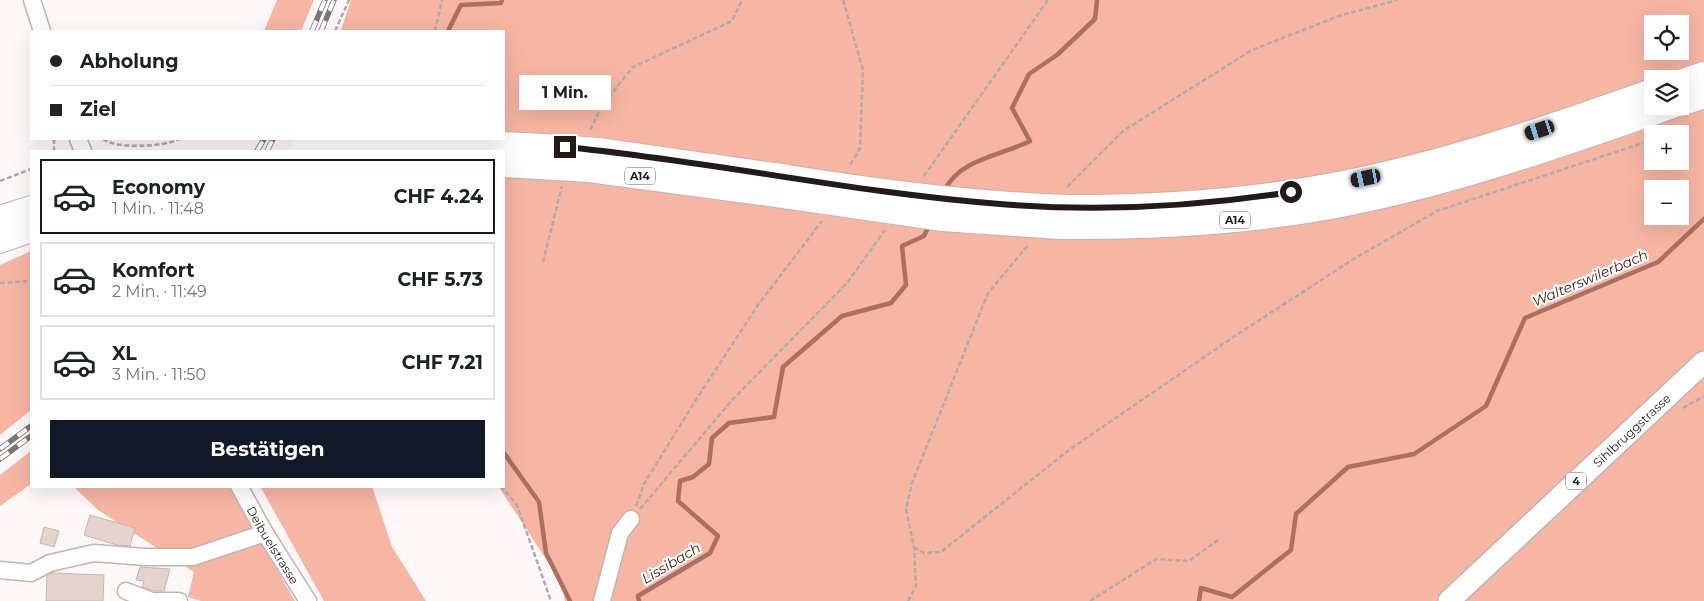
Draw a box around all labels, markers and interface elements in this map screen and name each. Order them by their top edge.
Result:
map controls [1644,15,1689,225]
button: locate [1644,15,1689,60]
text: Abholung [80,50,179,73]
button: layers [1644,70,1689,115]
callout: 1 Min. [519,74,611,110]
text: 1 Min. [542,83,588,102]
text: Ziel [80,98,116,121]
car [1523,118,1556,142]
button: + [1644,125,1689,170]
route end [554,136,576,158]
road number: A14 [625,168,655,185]
car [1349,168,1382,188]
icon: car [52,174,97,219]
text: Economy [112,176,205,199]
button: − [1644,180,1689,225]
route start [1280,181,1302,203]
text: CHF 4.24 [394,185,483,208]
text: 1 Min. · 11:48 [112,199,204,218]
road number: A14 [1220,212,1250,228]
water label: Walterswilerbach [1529,245,1651,311]
icon: car [52,257,97,302]
text: Komfort [112,259,194,282]
text: CHF 5.73 [398,268,483,291]
text: 2 Min. · 11:49 [112,282,207,301]
icon: car [52,340,97,385]
text: XL [112,342,137,365]
text: CHF 7.21 [402,351,483,374]
text: 3 Min. · 11:50 [112,365,206,384]
street label: Sihlbruggstrasse [1590,390,1673,470]
button: Bestätigen [50,420,485,478]
road number: 4 [1566,472,1586,490]
street label: Deibuelstrasse [244,503,303,586]
water label: Lissibach [638,538,704,588]

